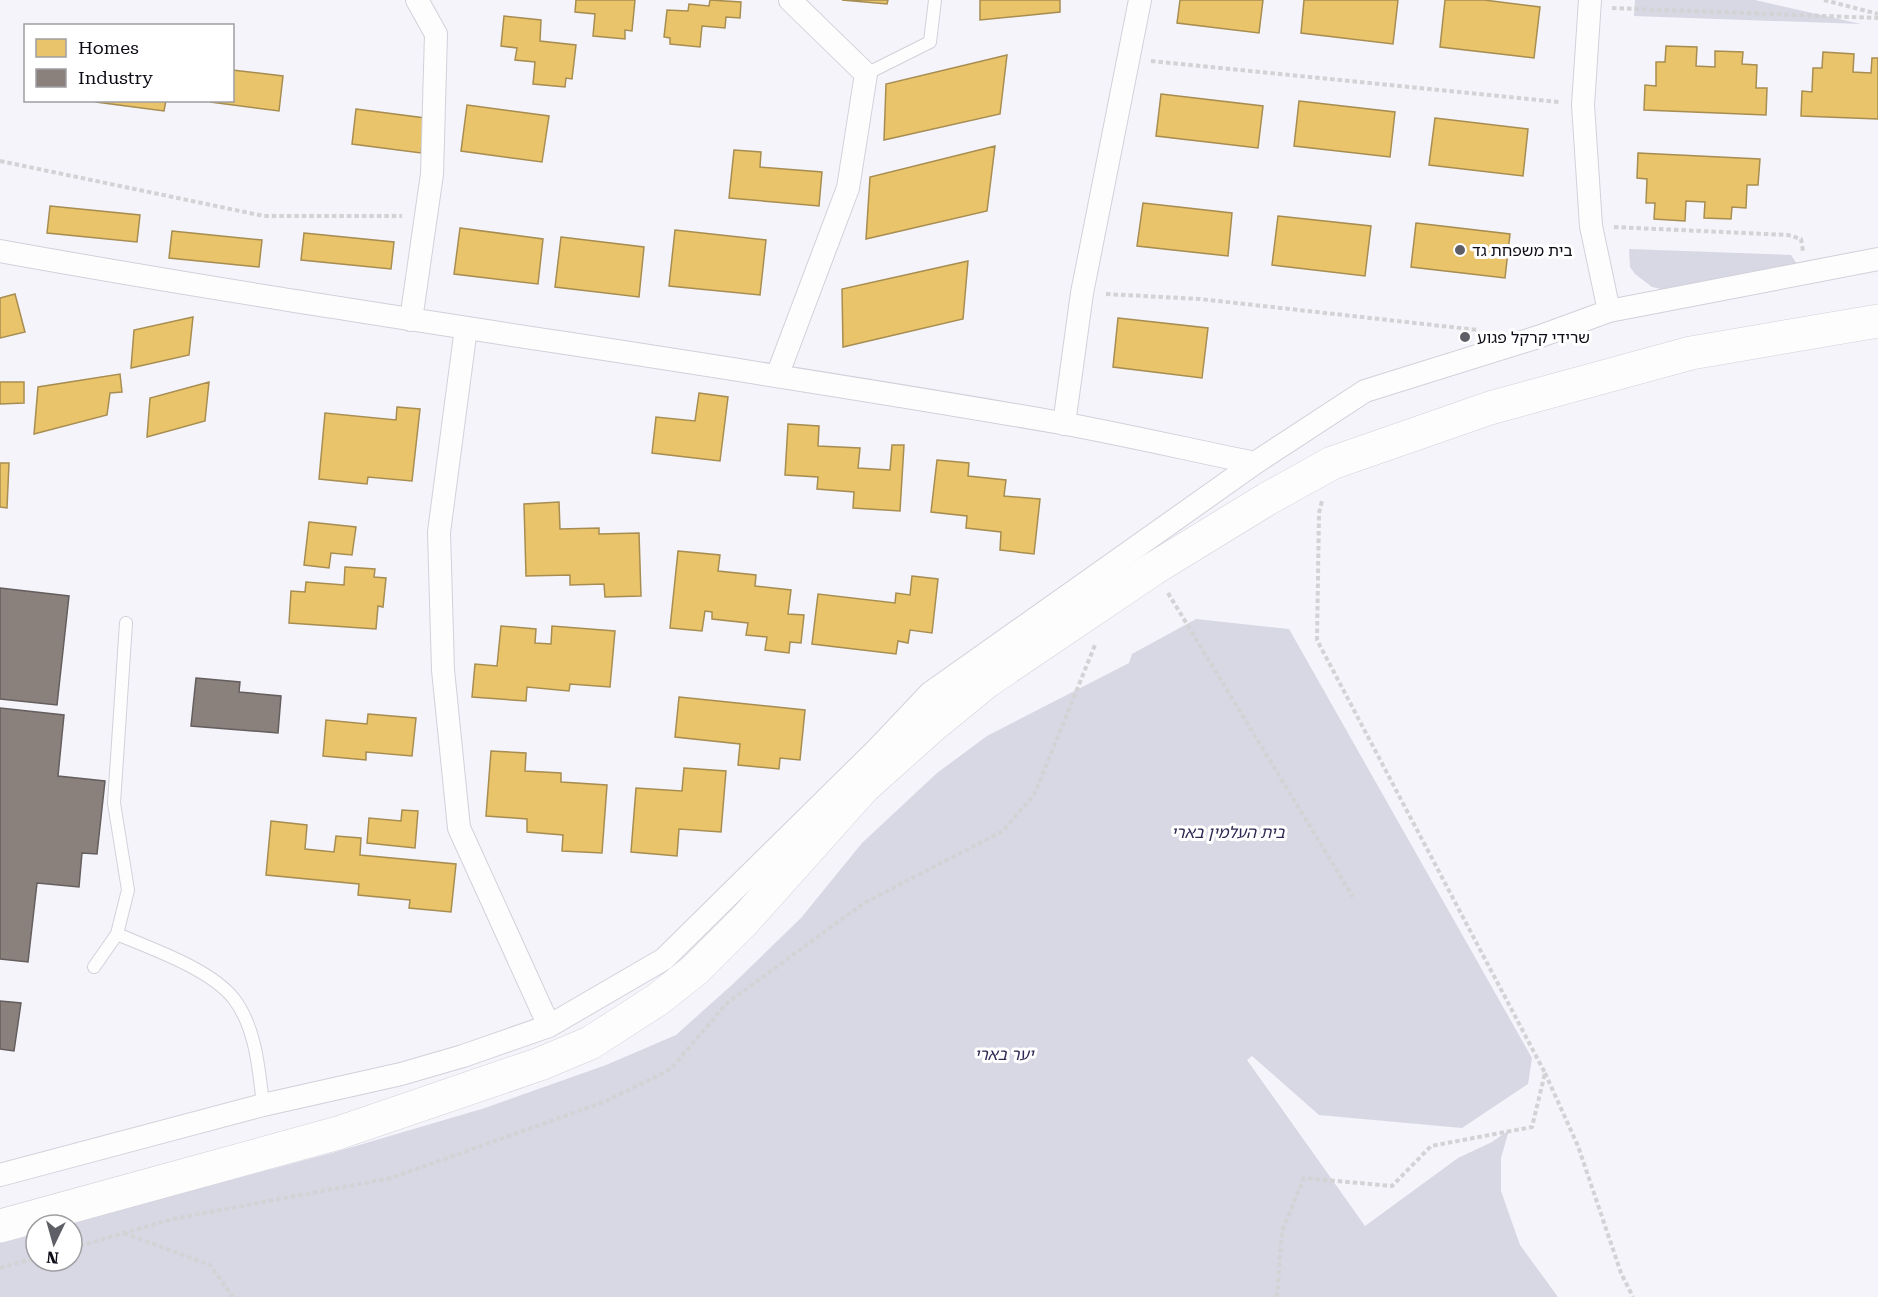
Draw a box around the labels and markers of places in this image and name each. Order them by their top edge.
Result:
place label: בית משפחת גד [1472,241,1573,260]
marker: בית משפחת גד [1453,243,1467,257]
place label: שרידי קרקל פגוע [1477,328,1590,347]
marker: שרידי קרקל פגוע [1458,330,1472,344]

